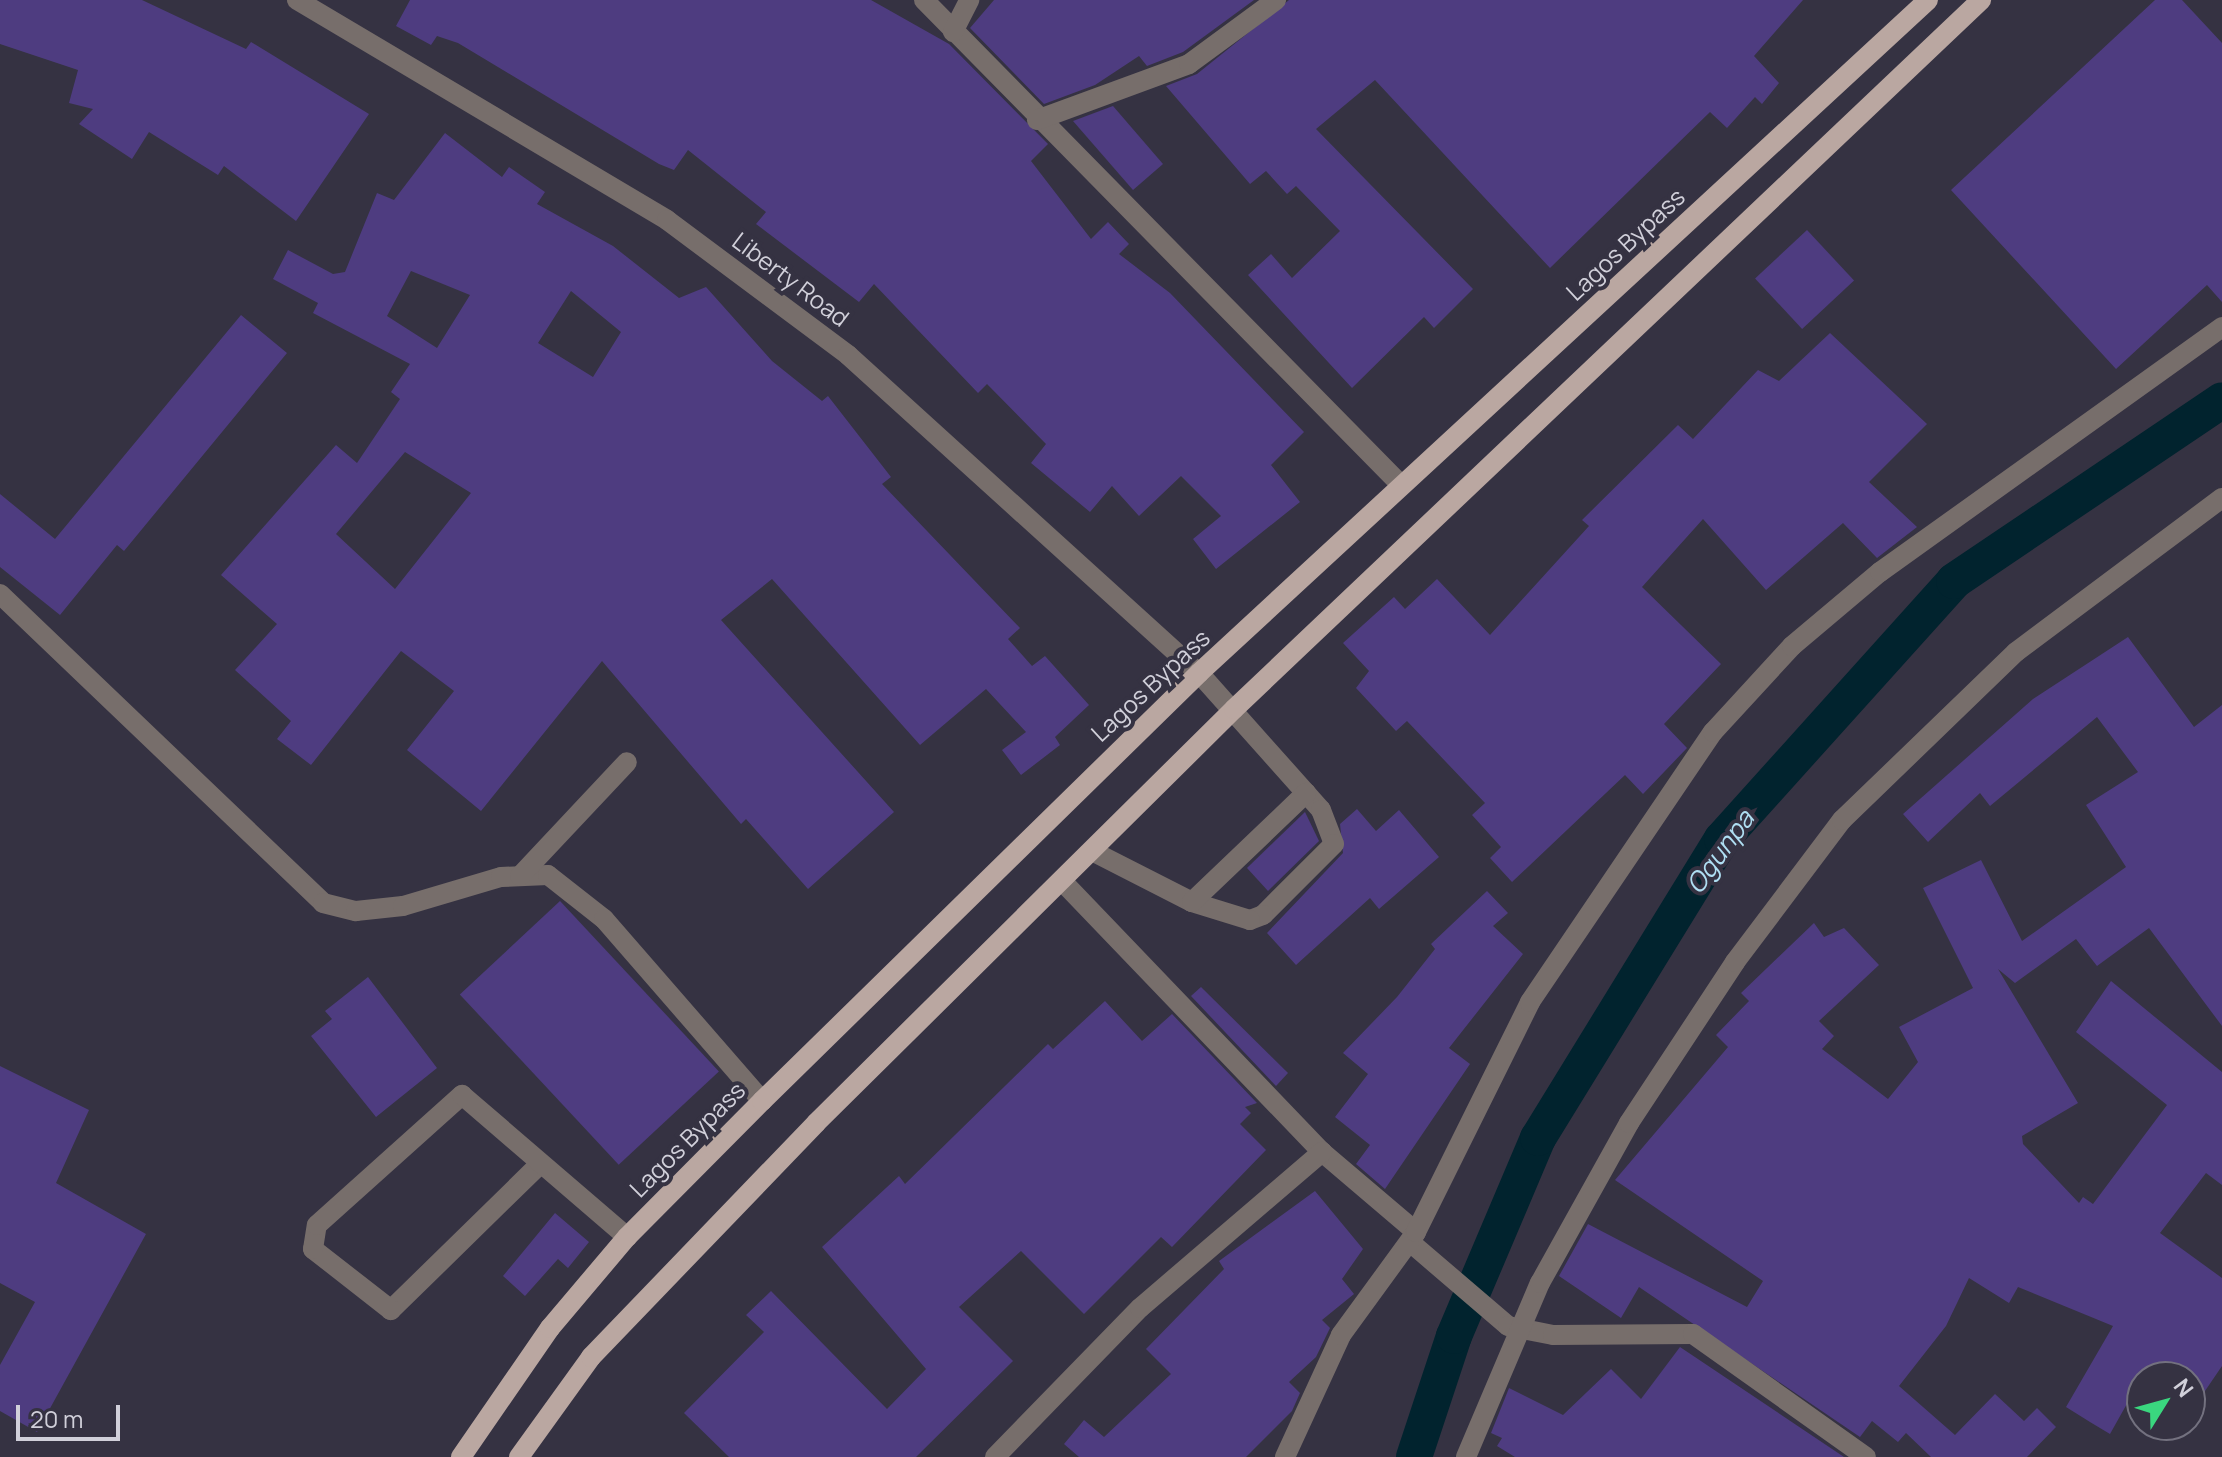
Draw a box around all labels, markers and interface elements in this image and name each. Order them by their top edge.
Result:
street label: Lagos Bypass [1560,182,1690,306]
street label: Liberty Road [727,226,855,332]
street label: Lagos Bypass [1085,623,1215,747]
water label: Ogunpa [1679,804,1761,900]
street label: Lagos Bypass [623,1075,751,1203]
north arrow [2126,1361,2206,1441]
text: N [2167,1372,2200,1403]
scale bar [20,1389,124,1439]
text: 20 m [30,1402,83,1435]

